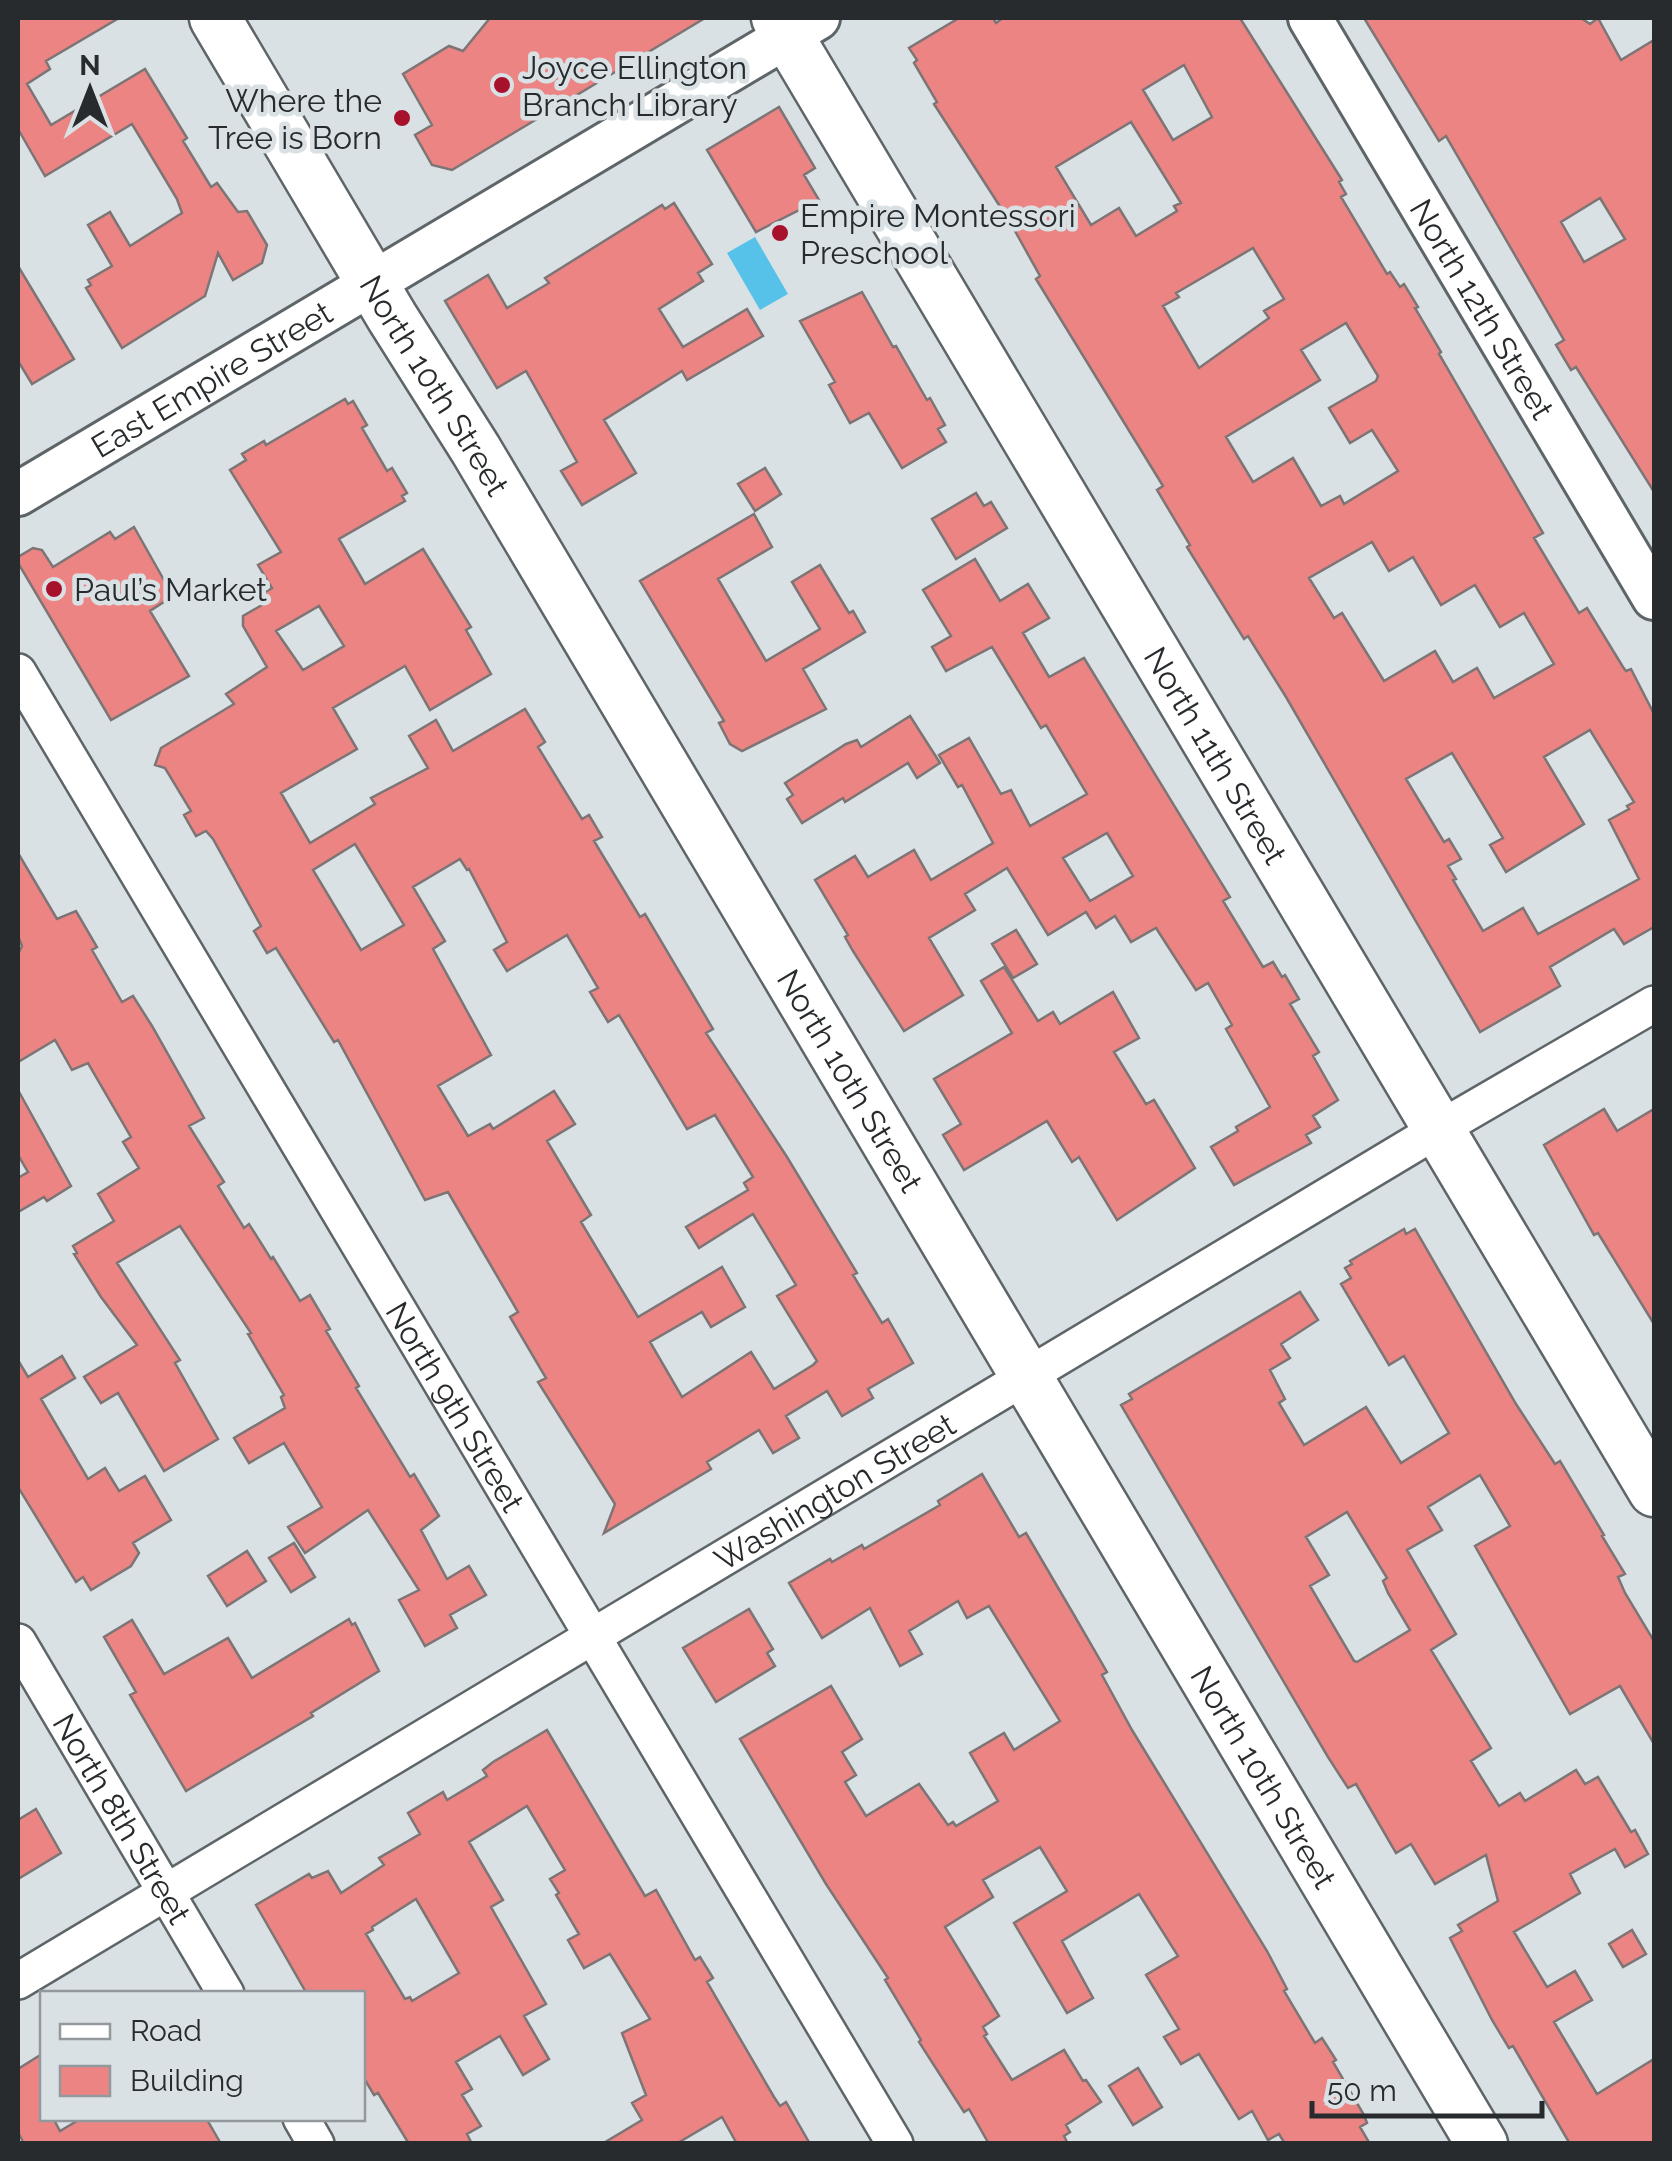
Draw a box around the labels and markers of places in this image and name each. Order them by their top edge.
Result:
place label: Joyce Ellington Branch Library [522,49,747,123]
marker: Joyce Ellington Branch Library [491,74,513,96]
place label: Where the Tree is Born [208,82,382,156]
marker: Where the Tree is Born [391,107,413,129]
place label: Empire Montessori Preschool [800,197,1076,271]
marker: Empire Montessori Preschool [769,222,791,244]
place label: Paul’s Market [74,571,267,608]
marker: Paul’s Market [43,578,65,600]

